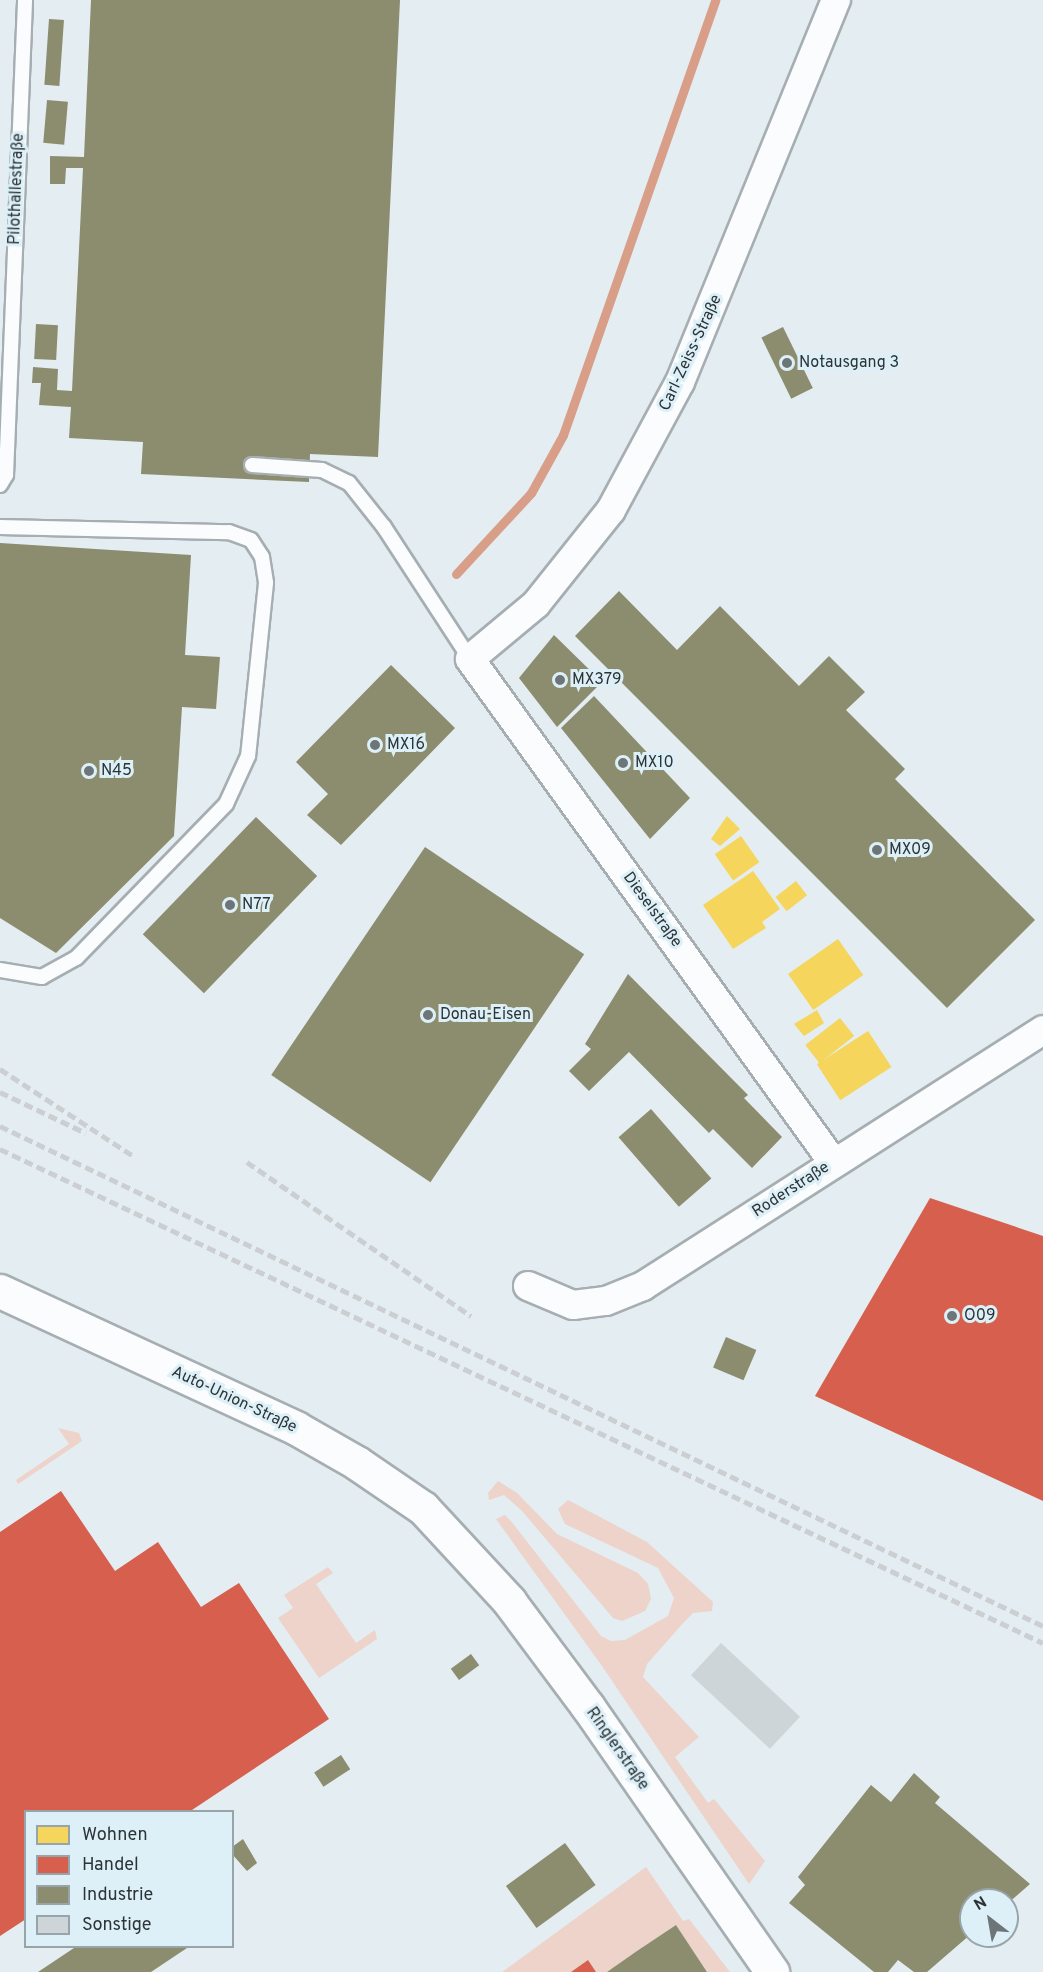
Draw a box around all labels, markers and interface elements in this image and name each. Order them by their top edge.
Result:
street label: Pilothallestraße [5,133,29,245]
street label: Carl-Zeiss-Straße [656,292,726,414]
place label: Notausgang 3 [799,353,899,373]
marker: Notausgang 3 [780,356,794,370]
place label: MX379 [572,670,622,690]
marker: MX379 [553,673,567,687]
place label: MX16 [387,735,425,755]
marker: MX16 [368,738,382,752]
place label: MX10 [635,753,674,773]
marker: MX10 [616,756,630,770]
place label: N45 [101,761,132,781]
marker: N45 [82,764,96,778]
place label: MX09 [889,840,931,860]
marker: MX09 [870,843,884,857]
street label: Dieselstraße [618,869,686,951]
place label: N77 [242,895,271,915]
marker: N77 [223,898,237,912]
place label: Donau-Eisen [440,1005,531,1025]
marker: Donau-Eisen [421,1008,435,1022]
street label: Roderstraße [749,1158,833,1222]
place label: O09 [964,1306,996,1326]
marker: O09 [945,1309,959,1323]
street label: Auto-Union-Straße [168,1363,300,1437]
street label: Ringlerstraße [581,1704,653,1794]
legend [24,1810,234,1948]
text: Wohnen [82,1824,148,1847]
text: Handel [82,1854,139,1877]
text: Industrie [82,1884,153,1907]
north arrow [959,1888,1019,1948]
text: N [971,1893,991,1916]
text: Sonstige [82,1914,152,1937]

